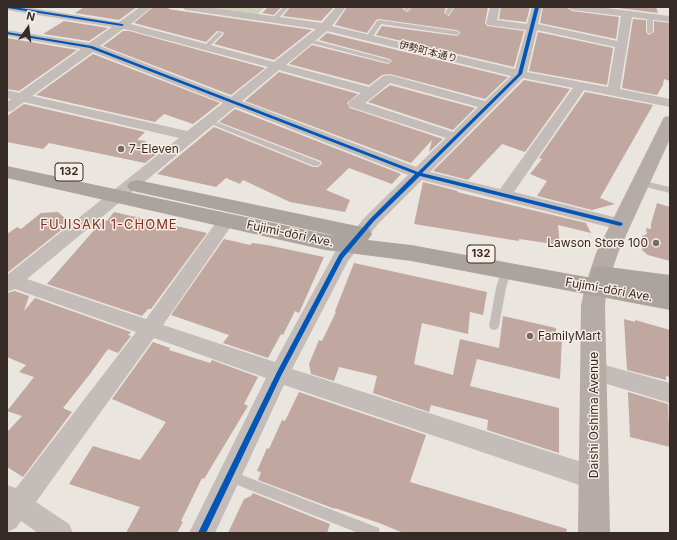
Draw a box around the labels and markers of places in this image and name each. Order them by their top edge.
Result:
place label: 7-Eleven [129,142,179,156]
marker: 7-Eleven [116,144,126,154]
place label: Lawson Store 100 [547,236,648,250]
marker: Lawson Store 100 [651,238,661,248]
place label: FamilyMart [538,329,601,343]
marker: FamilyMart [525,331,535,341]

